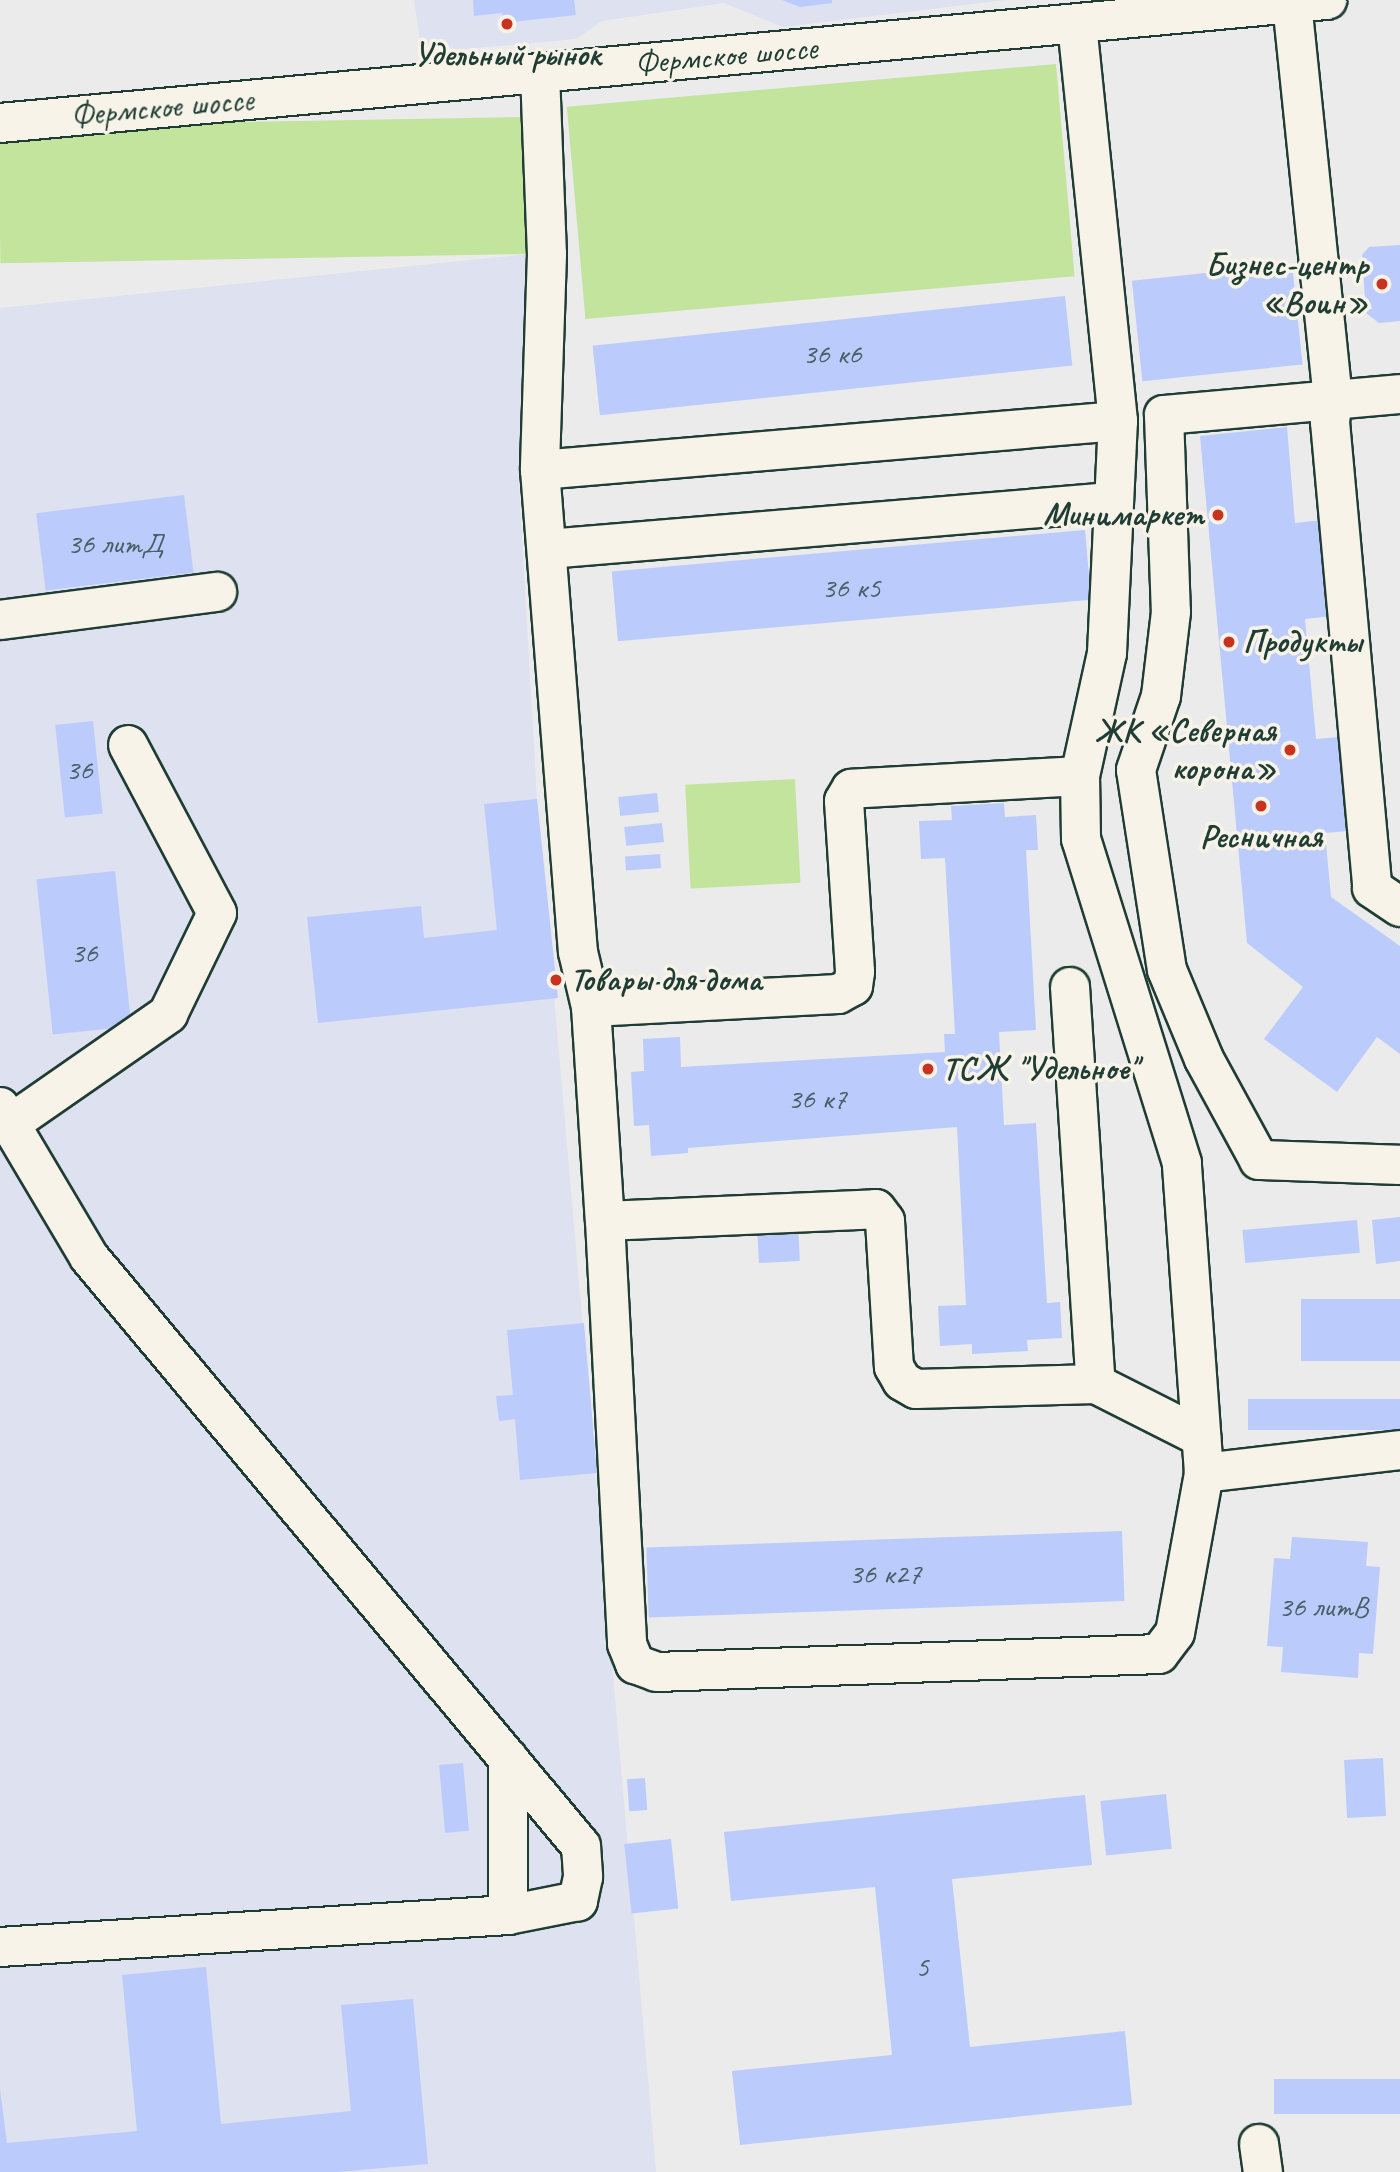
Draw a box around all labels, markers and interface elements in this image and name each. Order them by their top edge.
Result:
marker: Удельный рынок [499,16,515,32]
street label: Фермское шоссе [632,28,820,84]
place label: Удельный рынок [413,35,601,75]
street label: Фермское шоссе [68,80,256,136]
place label: Бизнес-центр «Воин» [1205,245,1368,323]
marker: Бизнес-центр «Воин» [1374,276,1390,292]
house number: 36 к6 [803,335,861,371]
place label: Минимаркет [1043,495,1204,535]
marker: Минимаркет [1210,507,1226,523]
house number: 36 литД [67,525,163,561]
house number: 36 к5 [822,569,880,605]
place label: Продукты [1243,622,1362,662]
marker: Продукты [1221,634,1237,650]
place label: ЖК «Северная корона» [1095,711,1276,789]
marker: ЖК «Северная корона» [1282,742,1298,758]
house number: 36 [66,751,92,787]
marker: Ресничная [1253,798,1269,814]
place label: Ресничная [1200,817,1322,857]
house number: 36 [71,934,97,970]
place label: Товары для дома [570,960,764,1000]
marker: Товары для дома [548,972,564,988]
place label: ТСЖ "Удельное" [942,1049,1137,1089]
marker: ТСЖ "Удельное" [920,1061,936,1077]
house number: 36 к7 [788,1080,846,1116]
house number: 36 к27 [849,1555,921,1591]
house number: 36 литВ [1278,1588,1368,1624]
house number: 5 [915,1948,929,1984]

